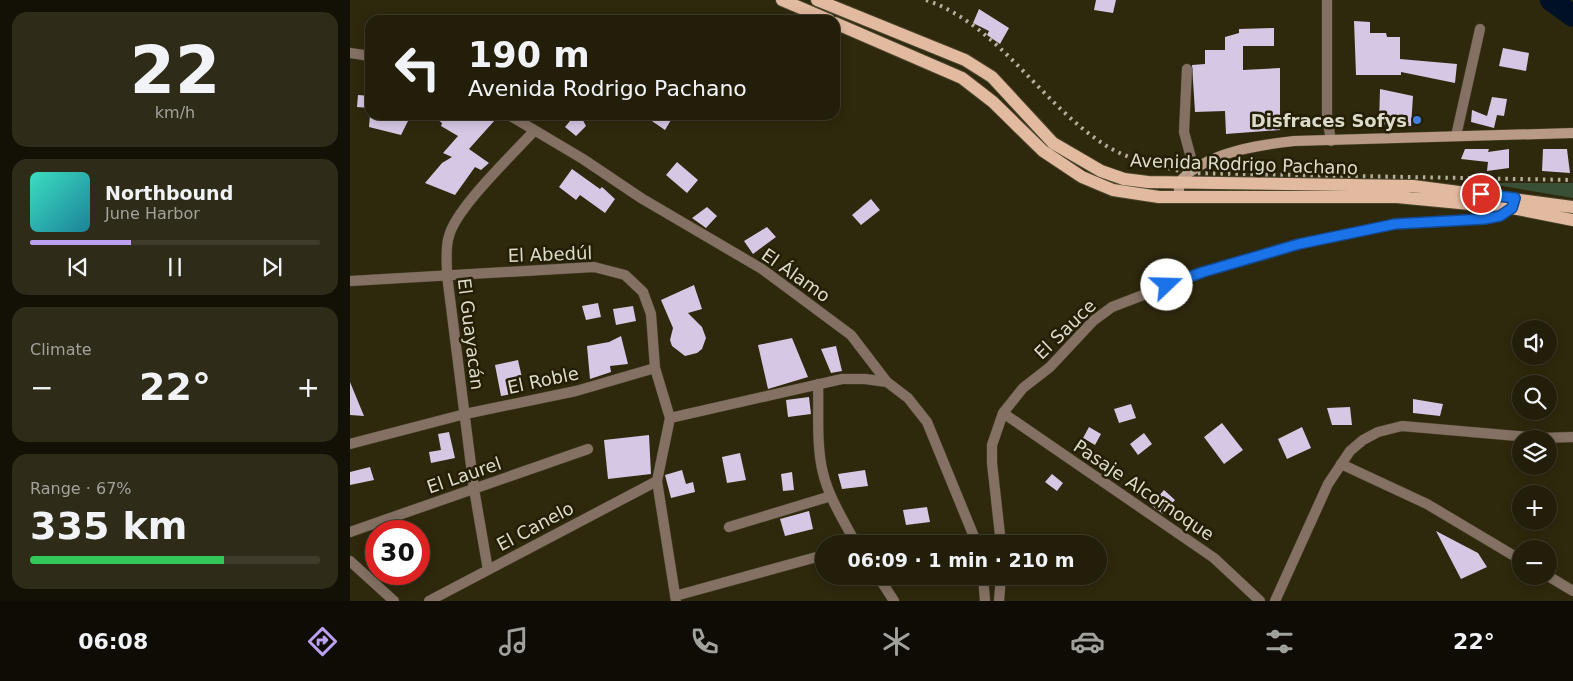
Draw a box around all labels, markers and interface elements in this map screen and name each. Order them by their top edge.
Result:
text: 22 [130,33,220,108]
icon: left [385,35,450,100]
text: 190 m [468,35,590,75]
text: Avenida Rodrigo Pachano [468,76,747,101]
text: km/h [155,103,195,122]
place label: Disfraces Sofys [1251,110,1407,131]
marker: Disfraces Sofys [1411,114,1423,126]
street label: Avenida Rodrigo Pachano [1130,150,1358,178]
pin [1460,173,1502,215]
icon: arrive [1467,180,1495,208]
text: Northbound [105,182,233,204]
text: June Harbor [105,204,200,223]
street label: El Abedúl [507,242,593,266]
street label: El Álamo [758,244,834,306]
icon: previous [64,253,92,281]
icon: pause [161,253,189,281]
icon: next [258,253,286,281]
position arrow [1140,258,1192,310]
street label: El Guayacán [454,277,488,391]
street label: El Sauce [1030,295,1100,363]
map controls [1512,320,1557,585]
button: sound [1512,320,1557,365]
text: Climate [30,340,92,359]
street label: El Roble [505,362,581,398]
text: 22° [139,365,211,409]
text: − [30,371,53,404]
text: + [297,371,320,404]
button: search [1512,375,1557,420]
button: layers [1512,430,1557,475]
street label: Pasaje Alcornoque [1070,435,1218,545]
street label: El Laurel [424,452,504,498]
text: Range · 67% [30,479,132,498]
button: + [1512,485,1557,530]
street label: El Canelo [493,497,577,555]
text: 335 km [30,504,187,548]
speed limit sign: 30 [365,520,430,585]
button: − [1512,540,1557,585]
text: 06:09 · 1 min · 210 m [847,549,1075,571]
icon: directions [305,624,340,659]
icon: music [496,624,531,659]
icon: phone [687,624,722,659]
icon: climate [879,624,914,659]
icon: car [1070,624,1105,659]
icon: filters [1262,624,1297,659]
text: 06:08 [78,629,148,654]
text: 22° [1453,629,1495,654]

